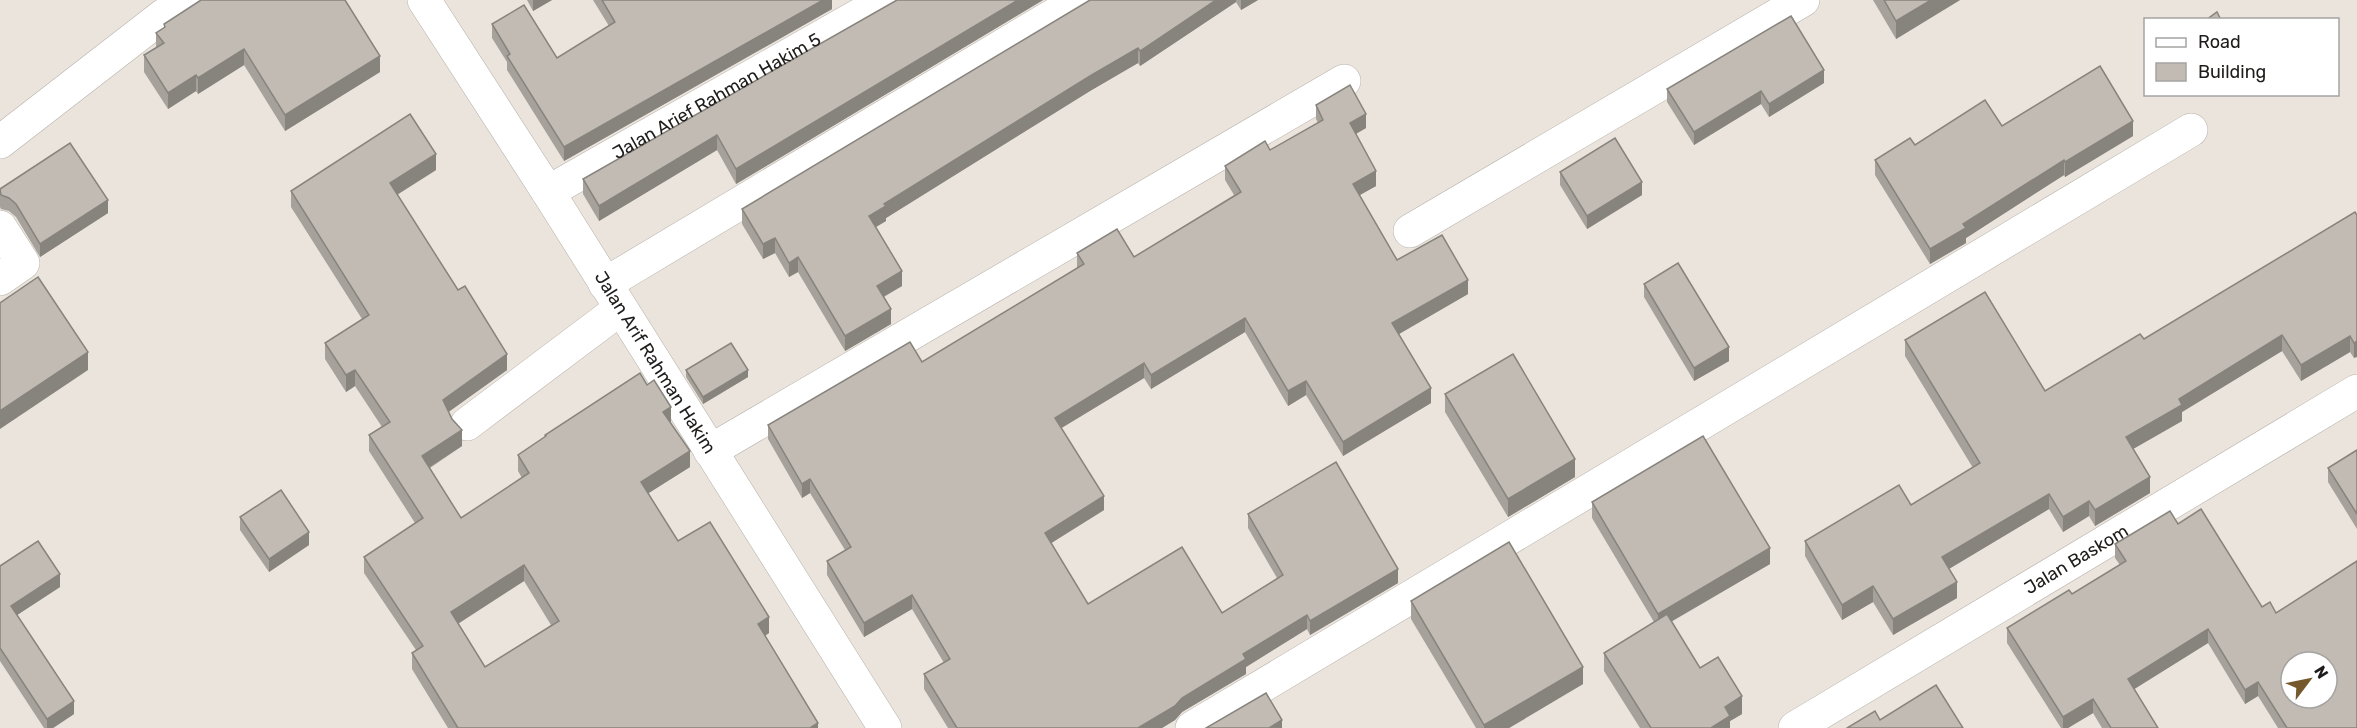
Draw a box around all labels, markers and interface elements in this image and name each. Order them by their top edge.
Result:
legend [2144,18,2339,96]
street label: Jalan Arief Rahman Hakim 5 [609,28,825,164]
text: Road [2198,31,2241,53]
text: Building [2198,61,2266,83]
street label: Jalan Arif Rahman Hakim [590,267,721,458]
street label: Jalan Baskom [2020,520,2132,599]
north arrow [2279,650,2339,710]
text: N [2310,662,2332,682]

